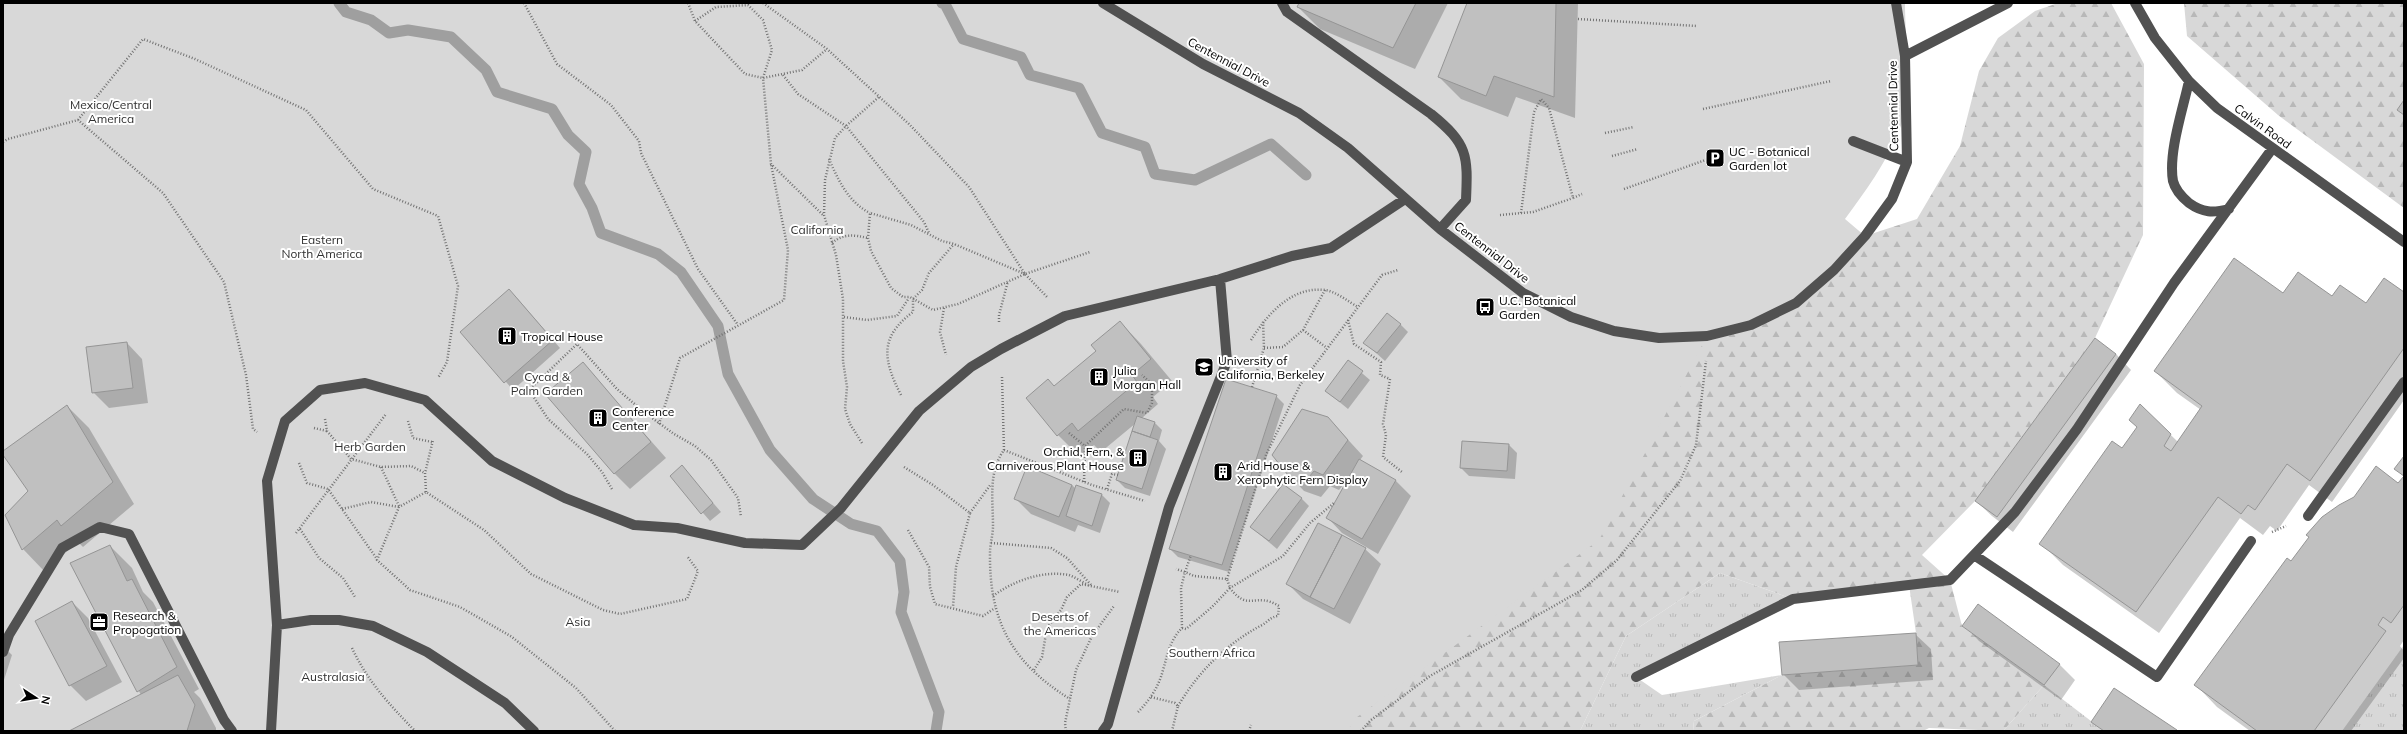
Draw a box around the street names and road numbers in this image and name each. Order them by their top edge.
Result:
street label: Centennial Drive [1185,34,1273,90]
street label: Centennial Drive [1885,60,1901,152]
street label: Calvin Road [2232,100,2294,152]
street label: Centennial Drive [1451,218,1533,286]

